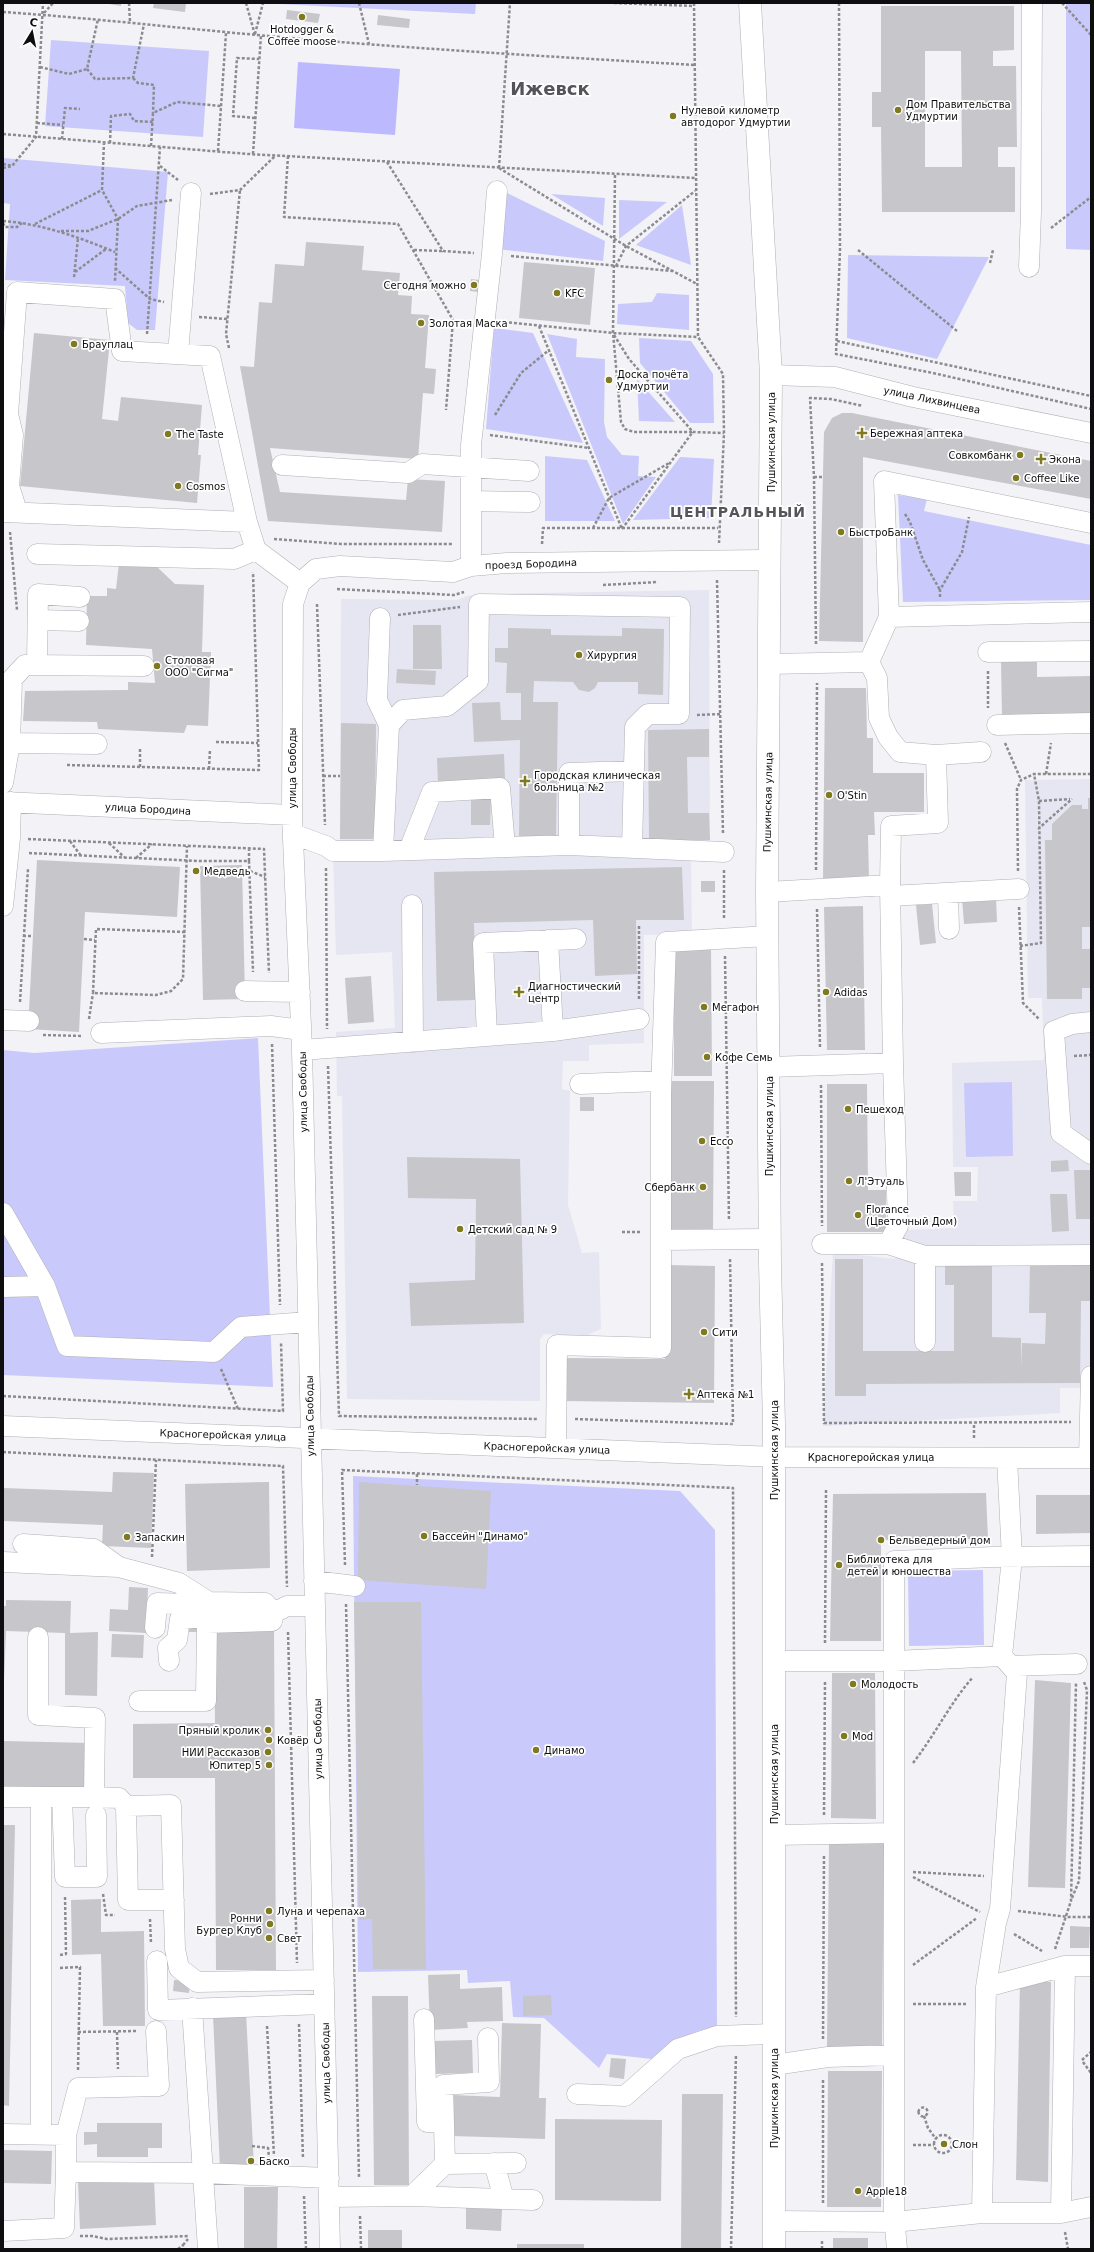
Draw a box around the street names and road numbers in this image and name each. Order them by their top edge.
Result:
street label: улица Лихвинцева [883,384,981,416]
street label: Пушкинская улица [766,392,777,492]
street label: проезд Бородина [485,557,577,571]
street label: улица Свободы [287,727,298,809]
street label: Пушкинская улица [762,752,774,852]
street label: улица Бородина [105,801,191,817]
street label: улица Свободы [297,1051,309,1133]
street label: Пушкинская улица [764,1076,775,1176]
street label: улица Свободы [304,1375,316,1457]
street label: Пушкинская улица [769,1400,780,1500]
street label: Красногеройская улица [159,1427,287,1443]
street label: Красногеройская улица [483,1440,611,1456]
street label: Красногеройская улица [808,1452,934,1463]
street label: улица Свободы [312,1698,324,1780]
street label: Пушкинская улица [769,1724,780,1824]
street label: улица Свободы [320,2022,332,2104]
street label: Пушкинская улица [769,2048,780,2148]

